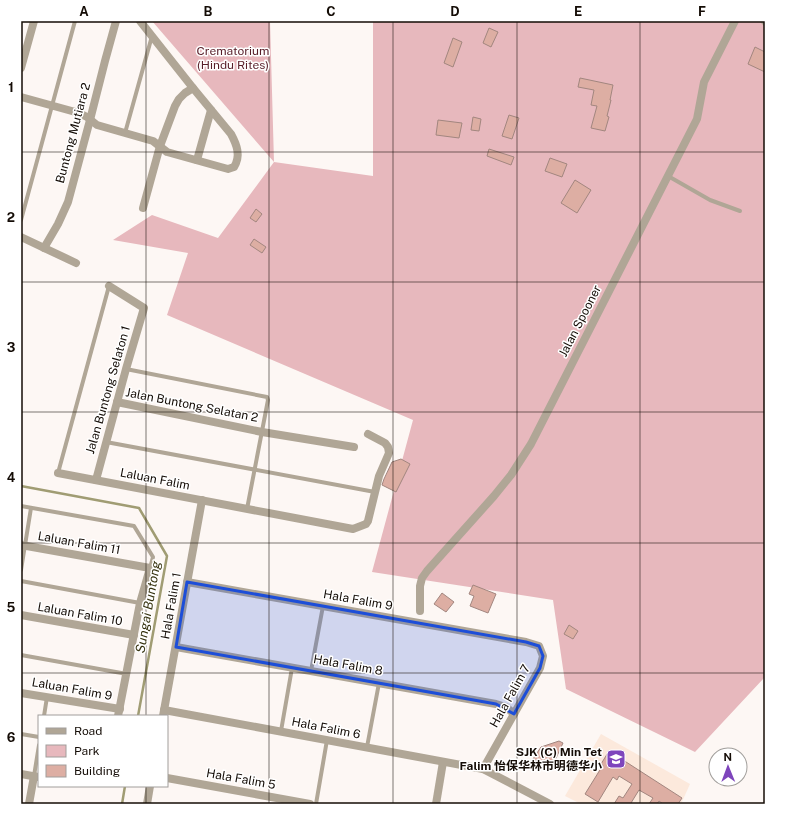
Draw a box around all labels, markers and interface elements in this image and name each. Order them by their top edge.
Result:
text: A [79,4,89,19]
text: B [204,4,213,19]
text: C [326,4,336,19]
text: D [450,4,460,19]
text: E [574,4,582,19]
text: F [698,4,706,19]
park label: Crematorium (Hindu Rites) [197,44,269,72]
text: 1 [8,80,14,95]
street label: Buntong Mutiara 2 [53,81,93,185]
text: 2 [7,210,15,225]
street label: Jalan Spooner [556,283,604,359]
street label: Jalan Buntong Selaton 1 [83,324,133,456]
text: 3 [7,340,16,355]
street label: Jalan Buntong Selatan 2 [125,385,259,425]
street label: Laluan Falim [119,465,191,493]
text: 4 [7,470,16,485]
street label: Laluan Falim 11 [37,529,121,557]
water label: Sungai Buntong [132,559,164,654]
street label: Hala Falim 1 [158,572,184,640]
street label: Hala Falim 9 [322,587,394,613]
text: 5 [7,600,16,615]
street label: Laluan Falim 10 [36,600,124,628]
street label: Hala Falim 8 [312,652,384,678]
street label: Hala Falim 7 [487,662,533,730]
street label: Laluan Falim 9 [31,675,113,703]
street label: Hala Falim 6 [290,714,362,742]
legend [38,715,168,787]
text: Road [74,724,102,738]
text: 6 [7,730,16,745]
text: Park [74,744,100,758]
place label: SJK (C) Min Tet Falim 怡保华林市明德华小 [459,745,602,773]
north arrow [708,747,748,787]
school or university icon: SJK (C) Min Tet Falim 怡保华林市明德华小 [605,748,627,770]
text: N [723,751,732,763]
text: Building [74,764,120,778]
street label: Hala Falim 5 [205,766,277,792]

